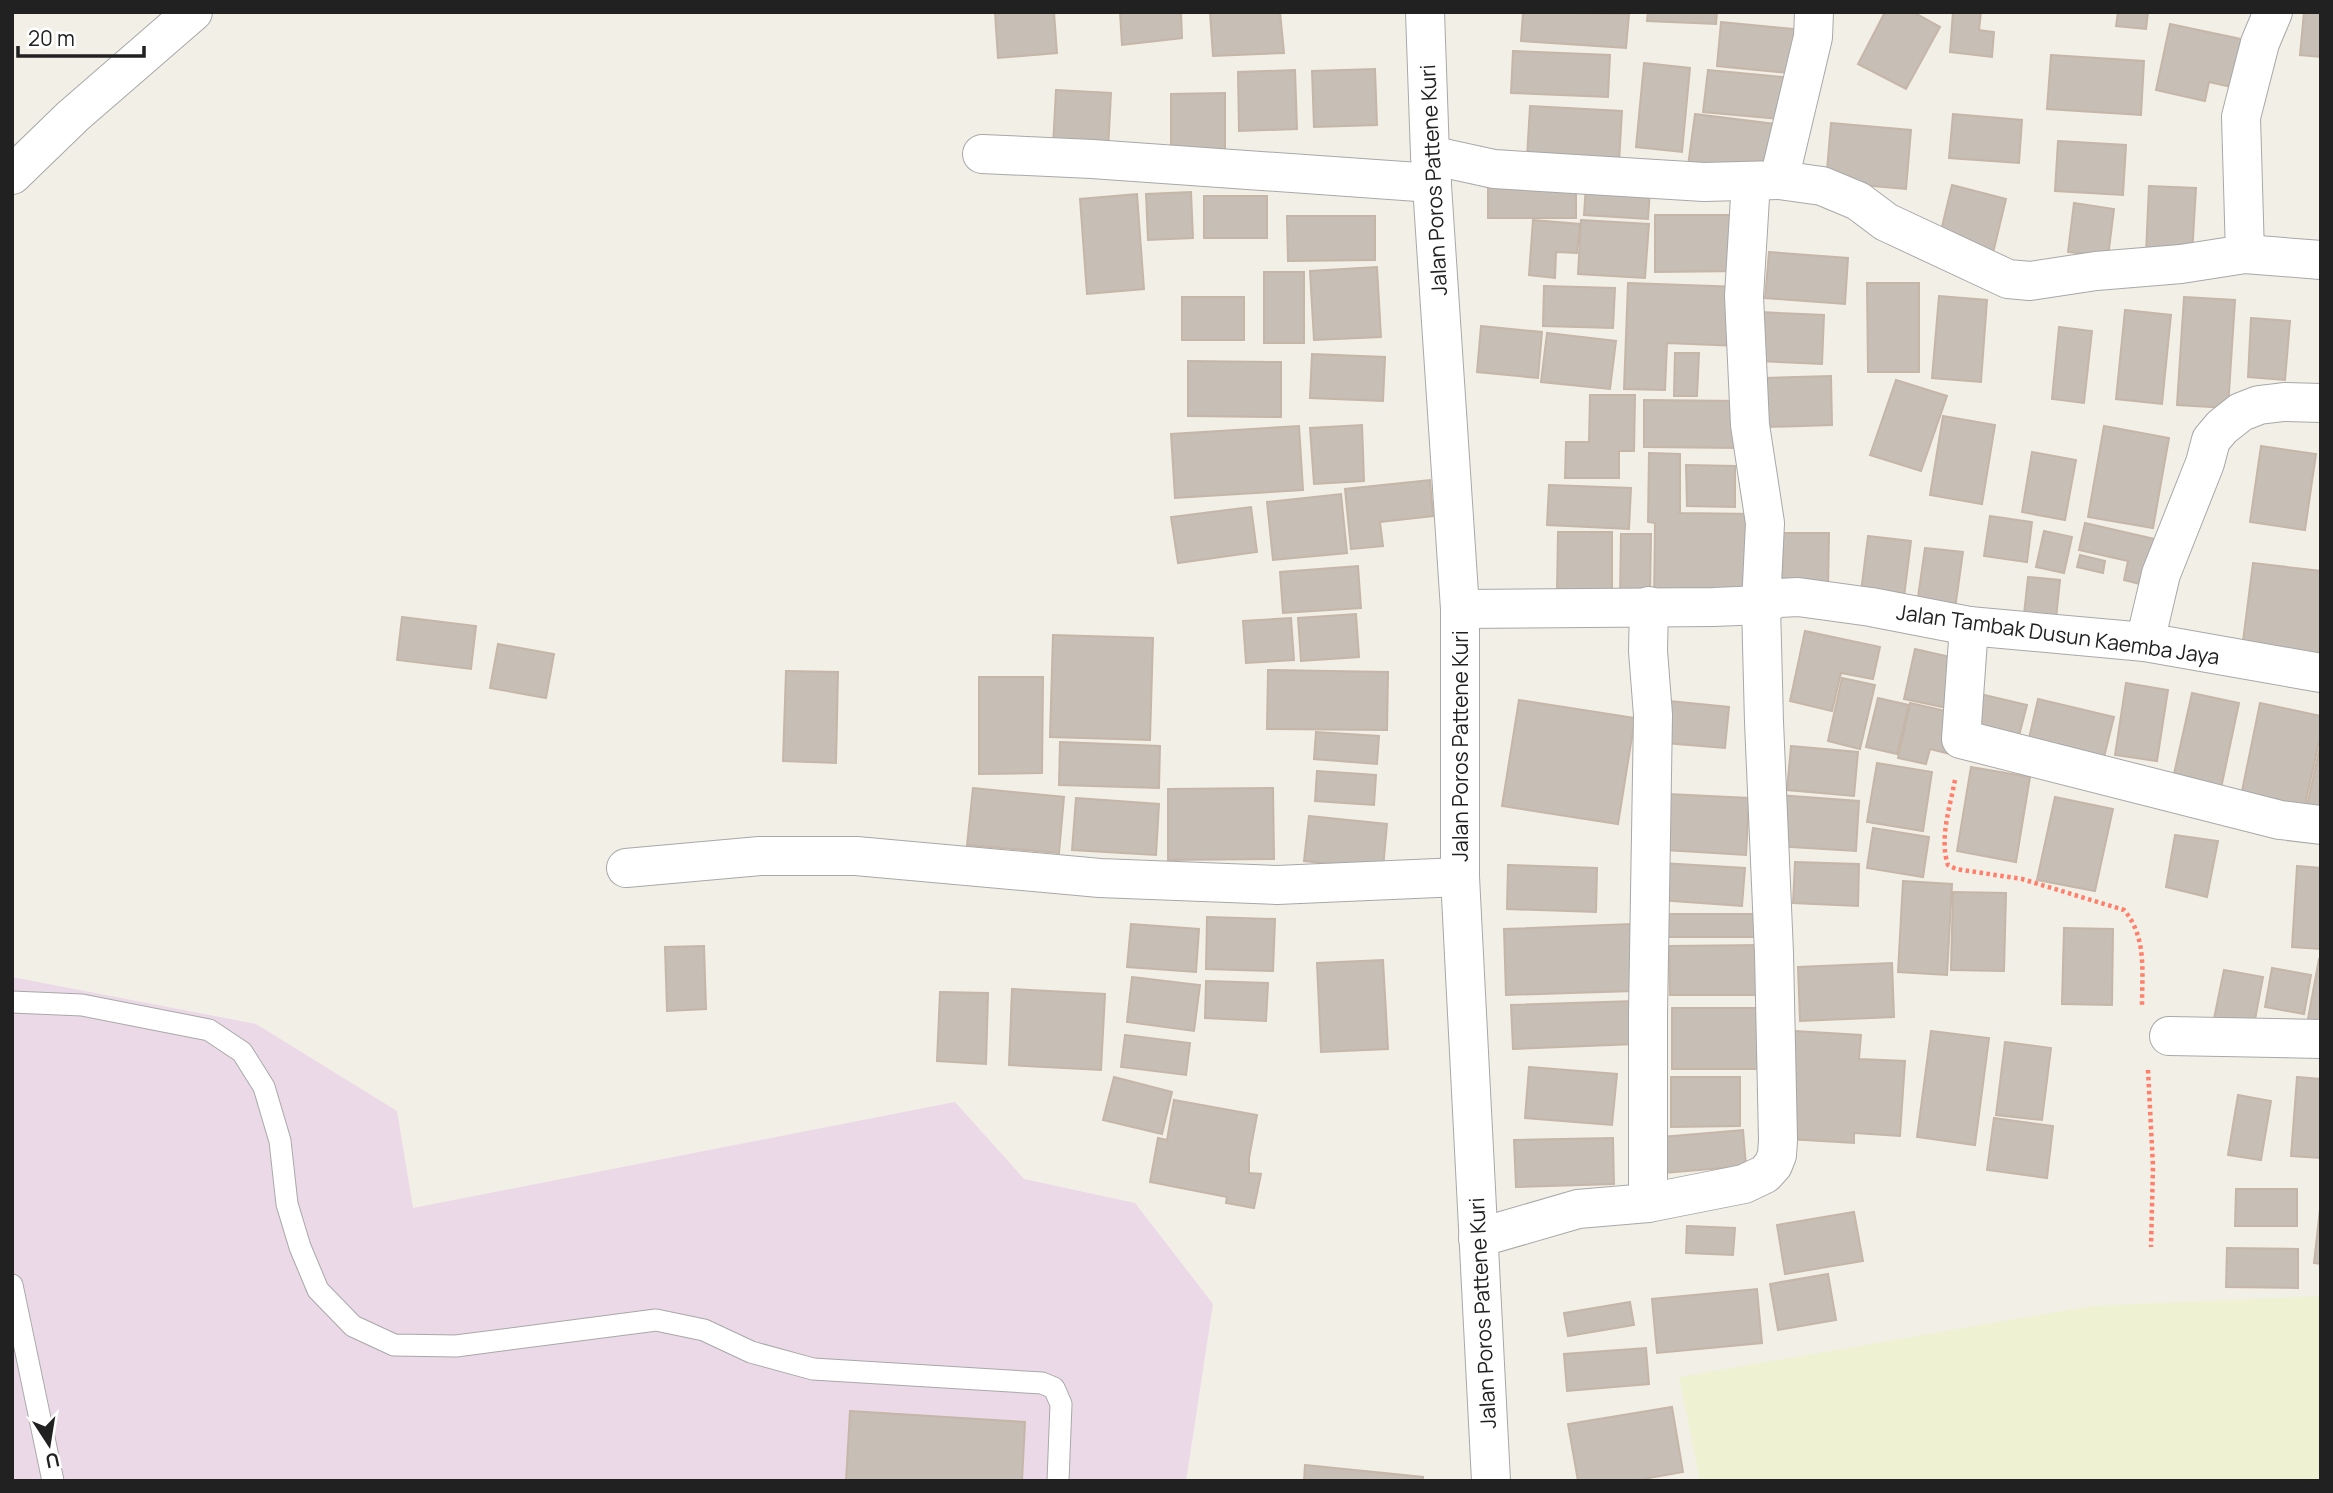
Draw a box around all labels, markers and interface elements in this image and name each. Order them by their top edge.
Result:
scale bar [18,14,144,58]
text: 20 m [28,24,75,52]
street label: Jalan Poros Pattene Kuri [1413,64,1453,296]
street label: Jalan Tambak Dusun Kaemba Jaya [1895,597,2221,671]
street label: Jalan Poros Pattene Kuri [1446,630,1474,862]
street label: Jalan Poros Pattene Kuri [1462,1197,1502,1429]
north arrow [14,1409,84,1479]
text: U [43,1446,62,1475]

